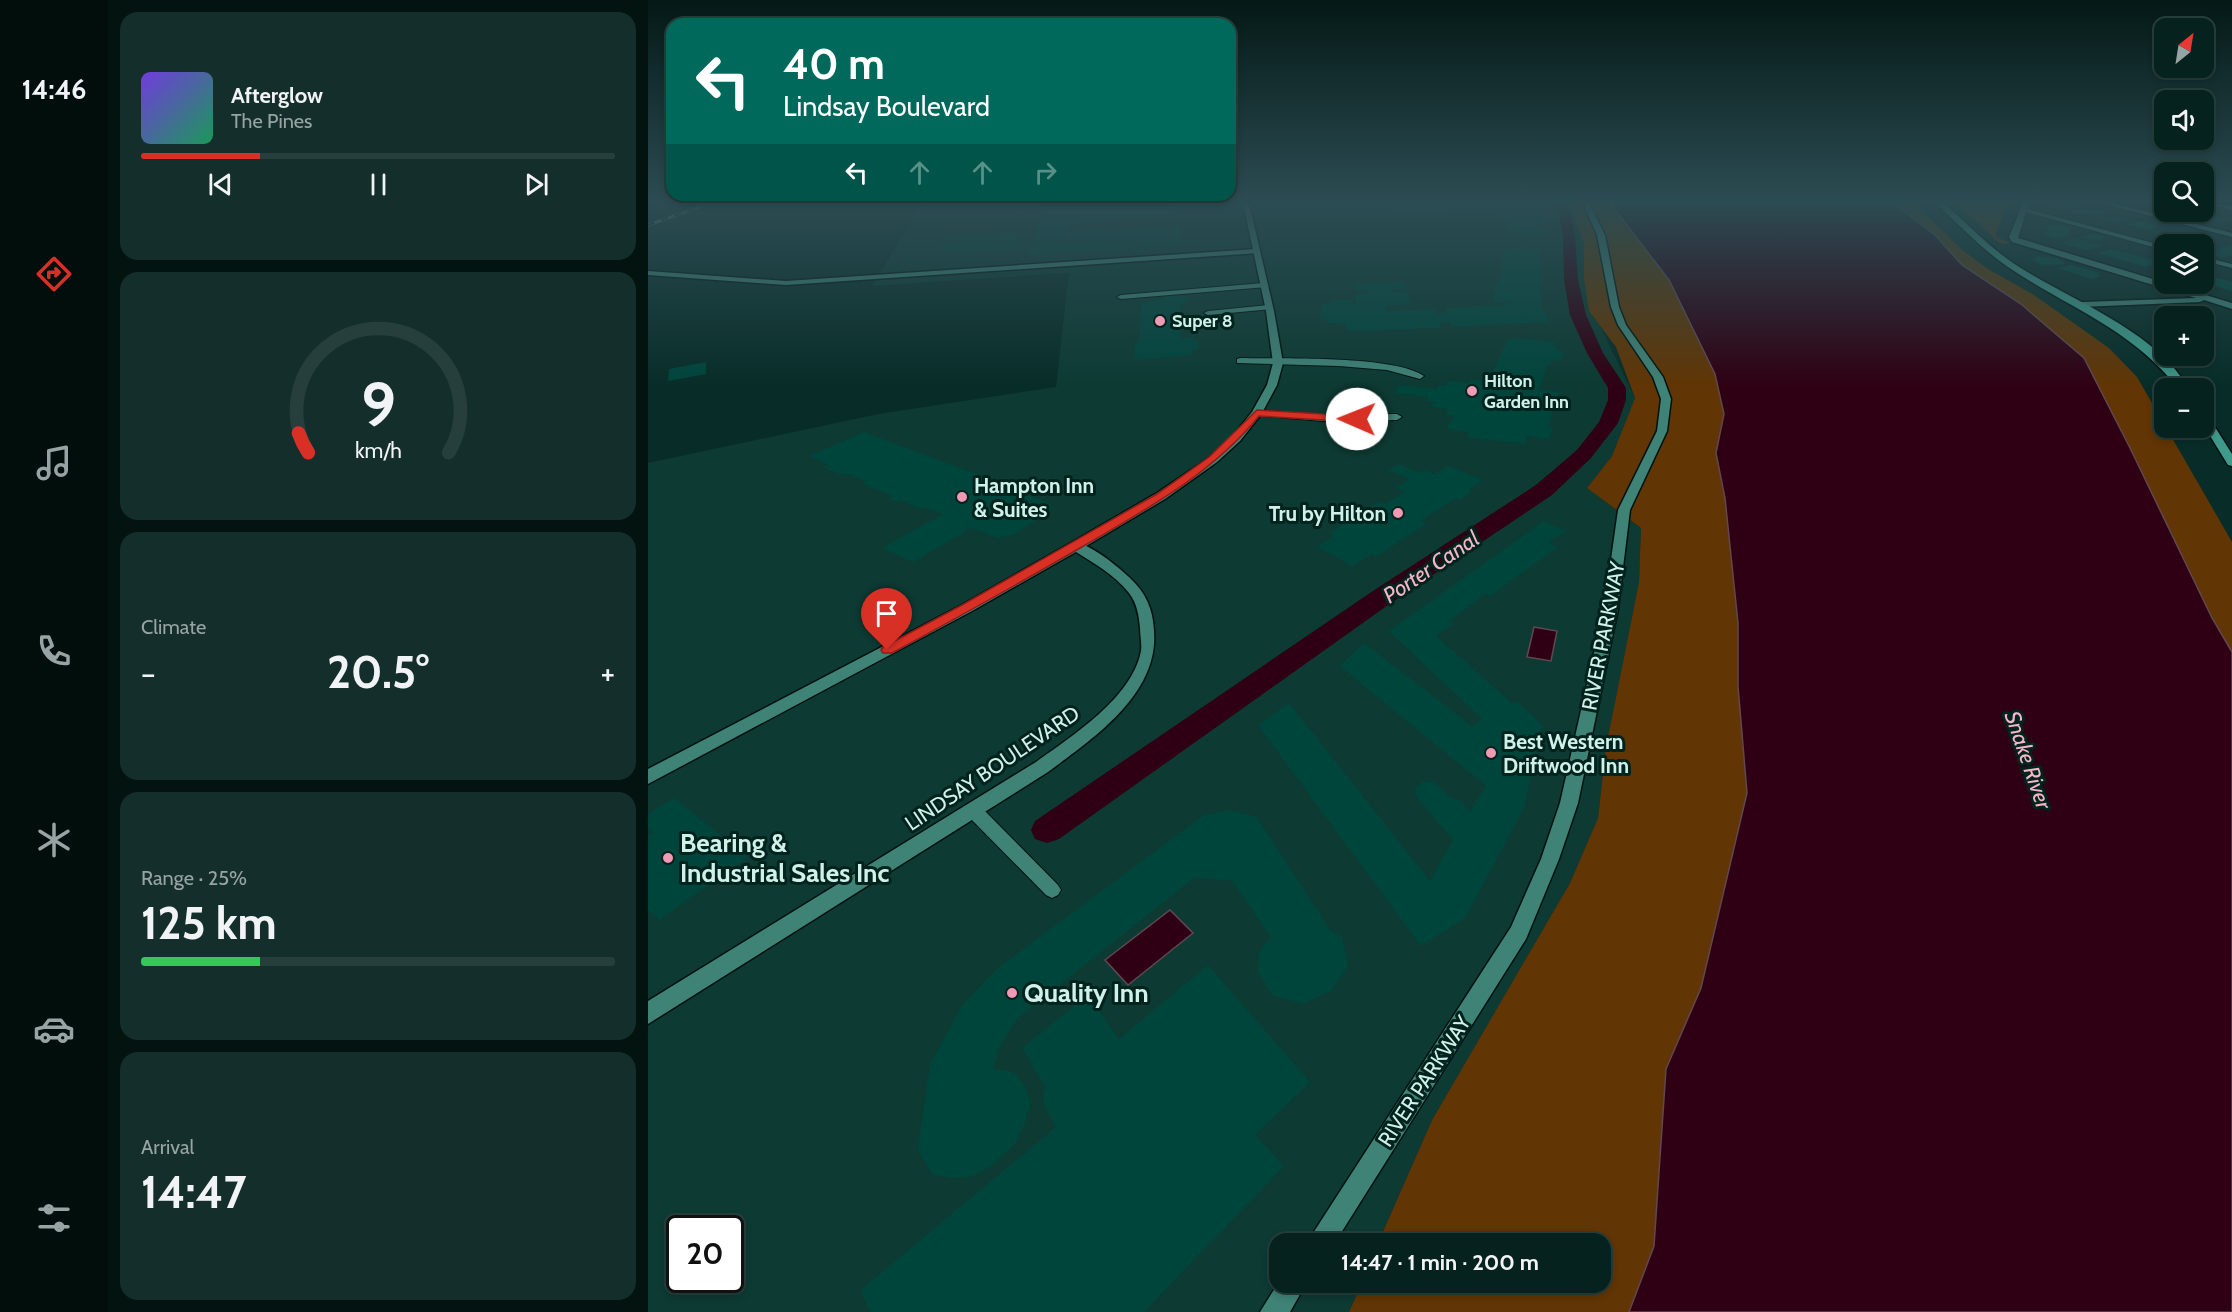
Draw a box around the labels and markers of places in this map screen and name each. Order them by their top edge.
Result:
place label: Super 8 [1172,310,1233,332]
marker: Super 8 [1153,314,1167,328]
place label: Hilton Garden Inn [1484,370,1569,413]
marker: Hilton Garden Inn [1465,384,1479,398]
place label: Hampton Inn & Suites [974,473,1094,522]
marker: Hampton Inn & Suites [955,490,969,504]
place label: Tru by Hilton [1269,501,1386,526]
marker: Tru by Hilton [1391,506,1405,520]
pin [861,588,912,650]
place label: Best Western Driftwood Inn [1503,729,1629,778]
marker: Best Western Driftwood Inn [1484,746,1498,760]
place label: Bearing & Industrial Sales Inc [680,827,889,889]
marker: Bearing & Industrial Sales Inc [661,851,675,865]
place label: Quality Inn [1024,977,1149,1009]
marker: Quality Inn [1005,986,1019,1000]

